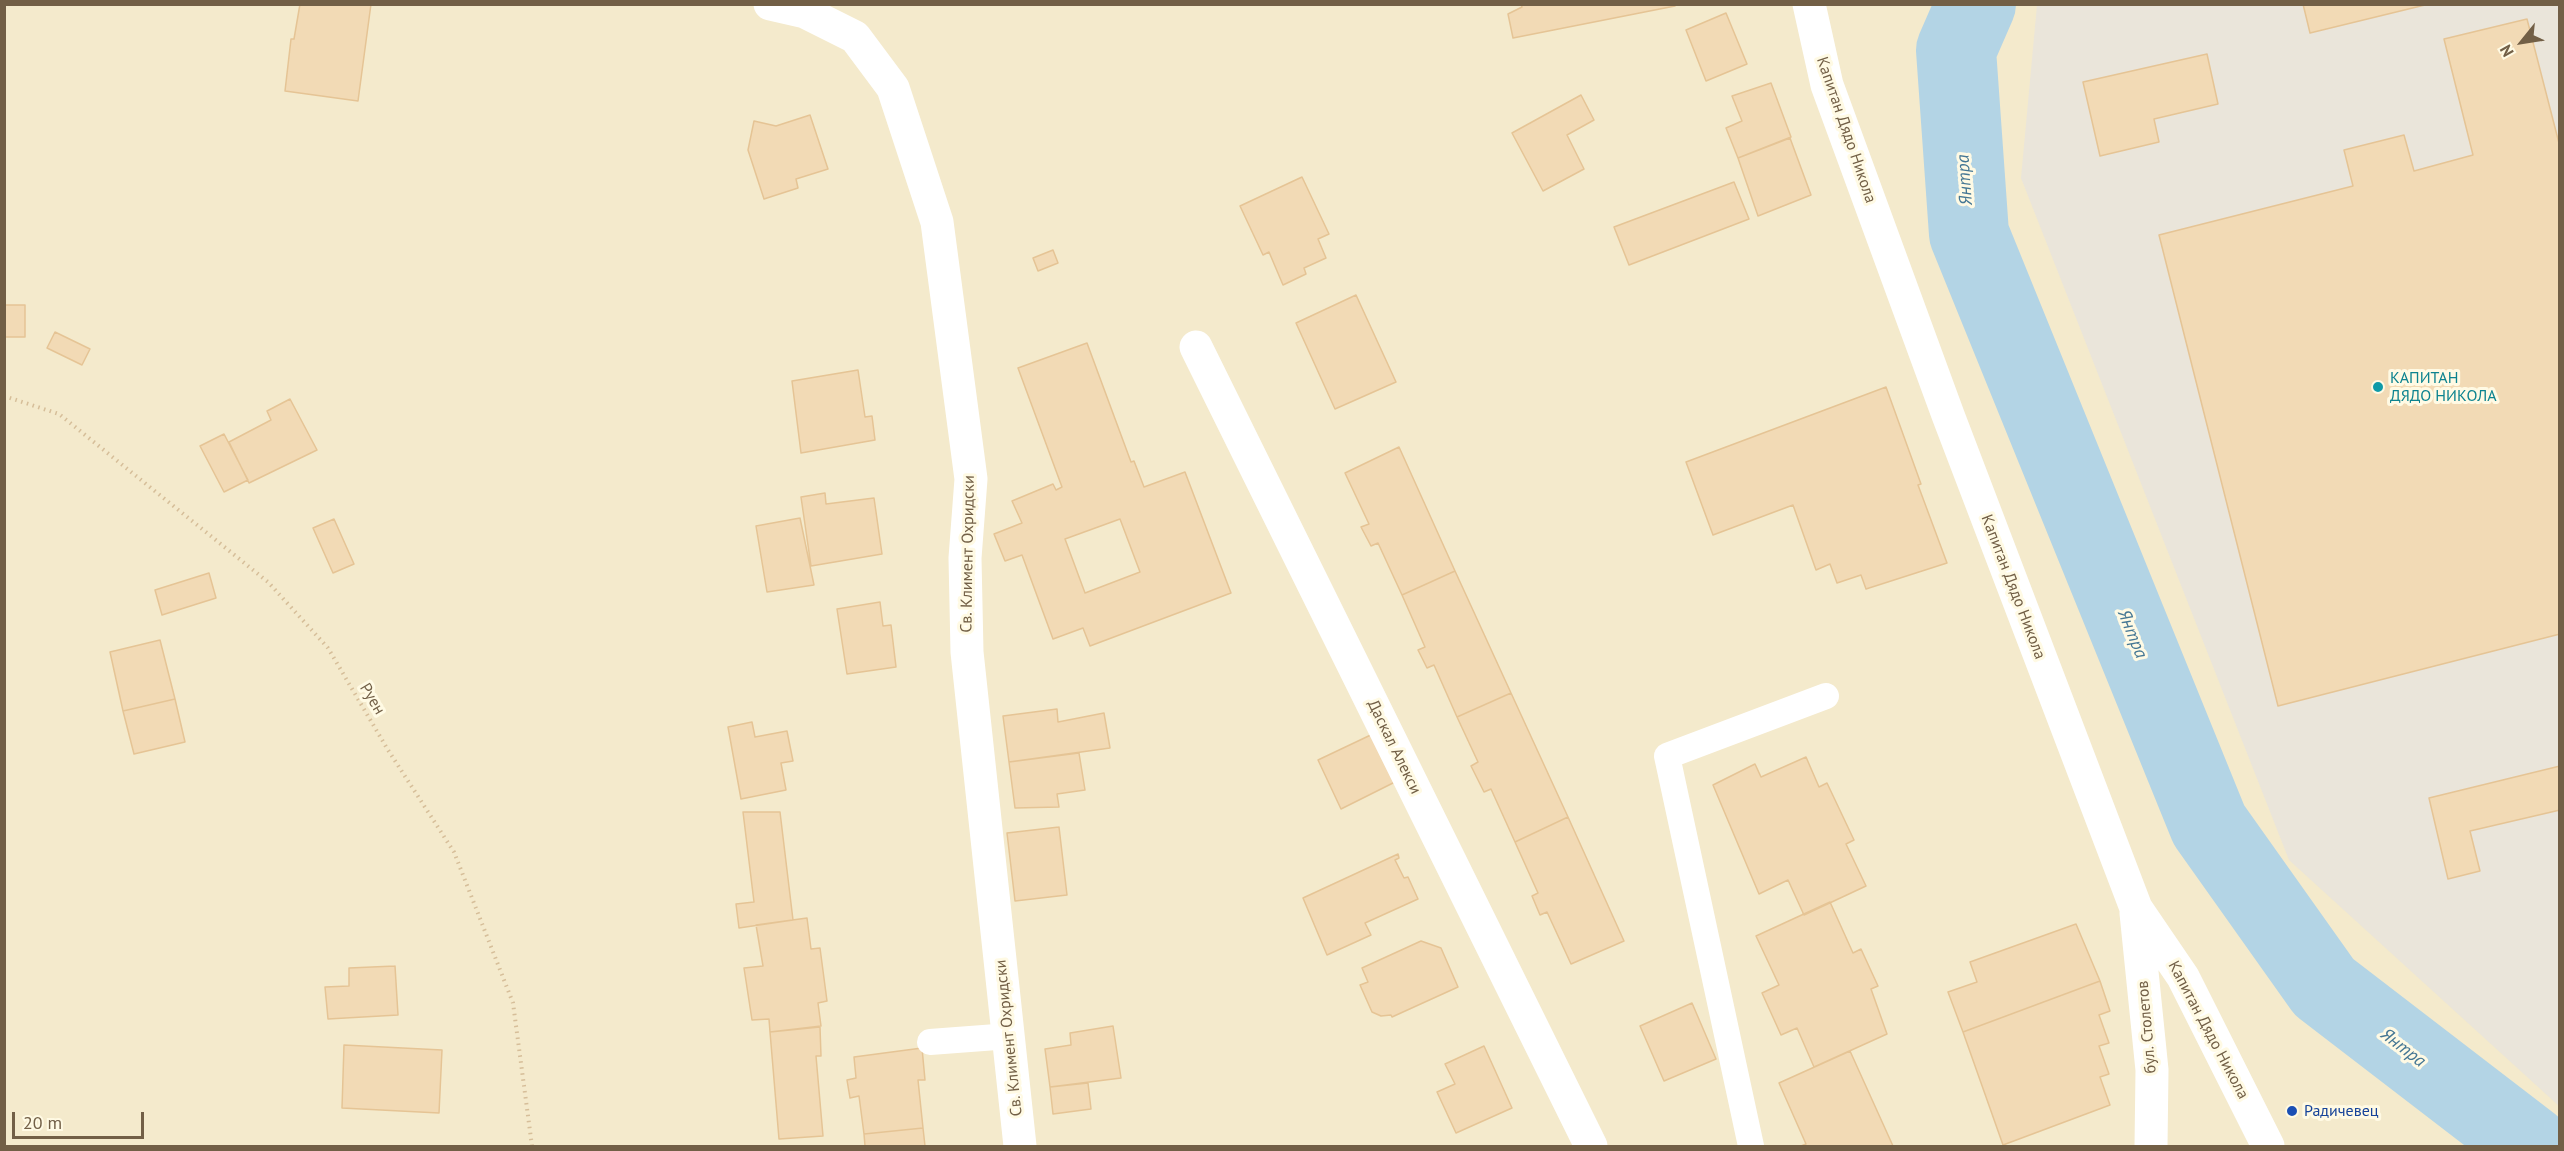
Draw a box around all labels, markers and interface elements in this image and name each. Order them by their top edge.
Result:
north arrow [2492,12,2552,72]
text: N [2495,41,2518,61]
street label: Капитан Дядо Никола [1812,54,1880,206]
water label: Янтра [1952,154,1978,206]
place label: КАПИТАН ДЯДО НИКОЛА [2390,368,2497,406]
marker: КАПИТАН ДЯДО НИКОЛА [2371,380,2385,394]
street label: Св. Климент Охридски [957,475,979,633]
street label: Капитан Дядо Никола [1977,512,2049,662]
water label: Янтра [2112,606,2152,662]
street label: Руен [355,680,389,718]
street label: Даскал Алекси [1363,697,1425,797]
street label: Капитан Дядо Никола [2164,958,2252,1102]
street label: Св. Климент Охридски [991,959,1027,1117]
street label: бул. Столетов [2133,980,2161,1074]
water label: Янтра [2376,1024,2430,1072]
scale bar [15,1100,147,1138]
place label: Радичевец [2304,1101,2379,1121]
marker: Радичевец [2285,1104,2299,1118]
text: 20 m [23,1111,62,1134]

